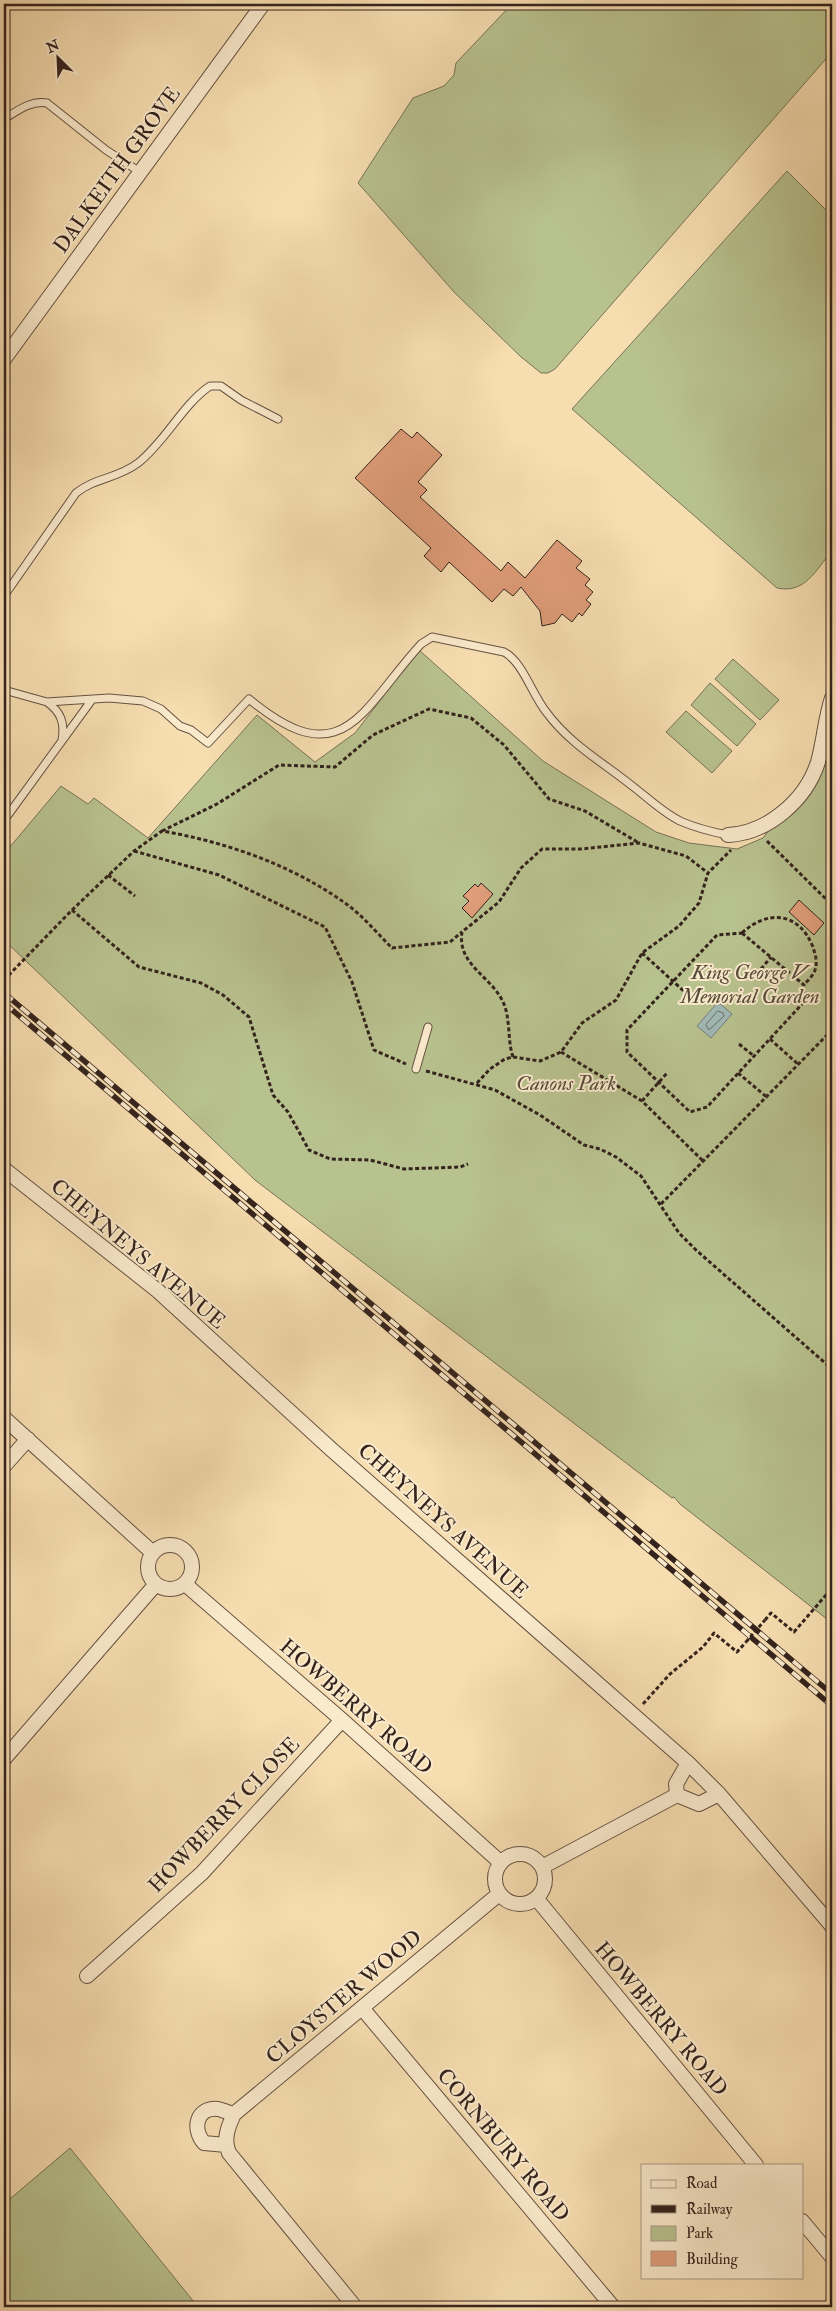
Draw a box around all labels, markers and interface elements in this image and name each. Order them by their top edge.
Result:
north arrow [32,32,82,82]
text: N [43,36,63,57]
street label: DALKEITH GROVE [47,81,187,259]
park label: King George V Memorial Garden [678,959,820,1010]
park label: Canons Park [516,1070,616,1097]
street label: CHEYNEYS AVENUE [45,1173,231,1335]
street label: CHEYNEYS AVENUE [352,1437,534,1605]
street label: HOWBERRY ROAD [274,1633,438,1781]
street label: HOWBERRY CLOSE [143,1731,305,1899]
street label: CLOYSTER WOOD [261,1924,427,2070]
street label: HOWBERRY ROAD [588,1936,734,2102]
street label: CORNBURY ROAD [431,2063,575,2227]
legend [641,2164,804,2278]
text: Road [686,2174,718,2193]
text: Railway [686,2200,733,2219]
text: Park [686,2224,713,2243]
text: Building [686,2250,738,2269]

